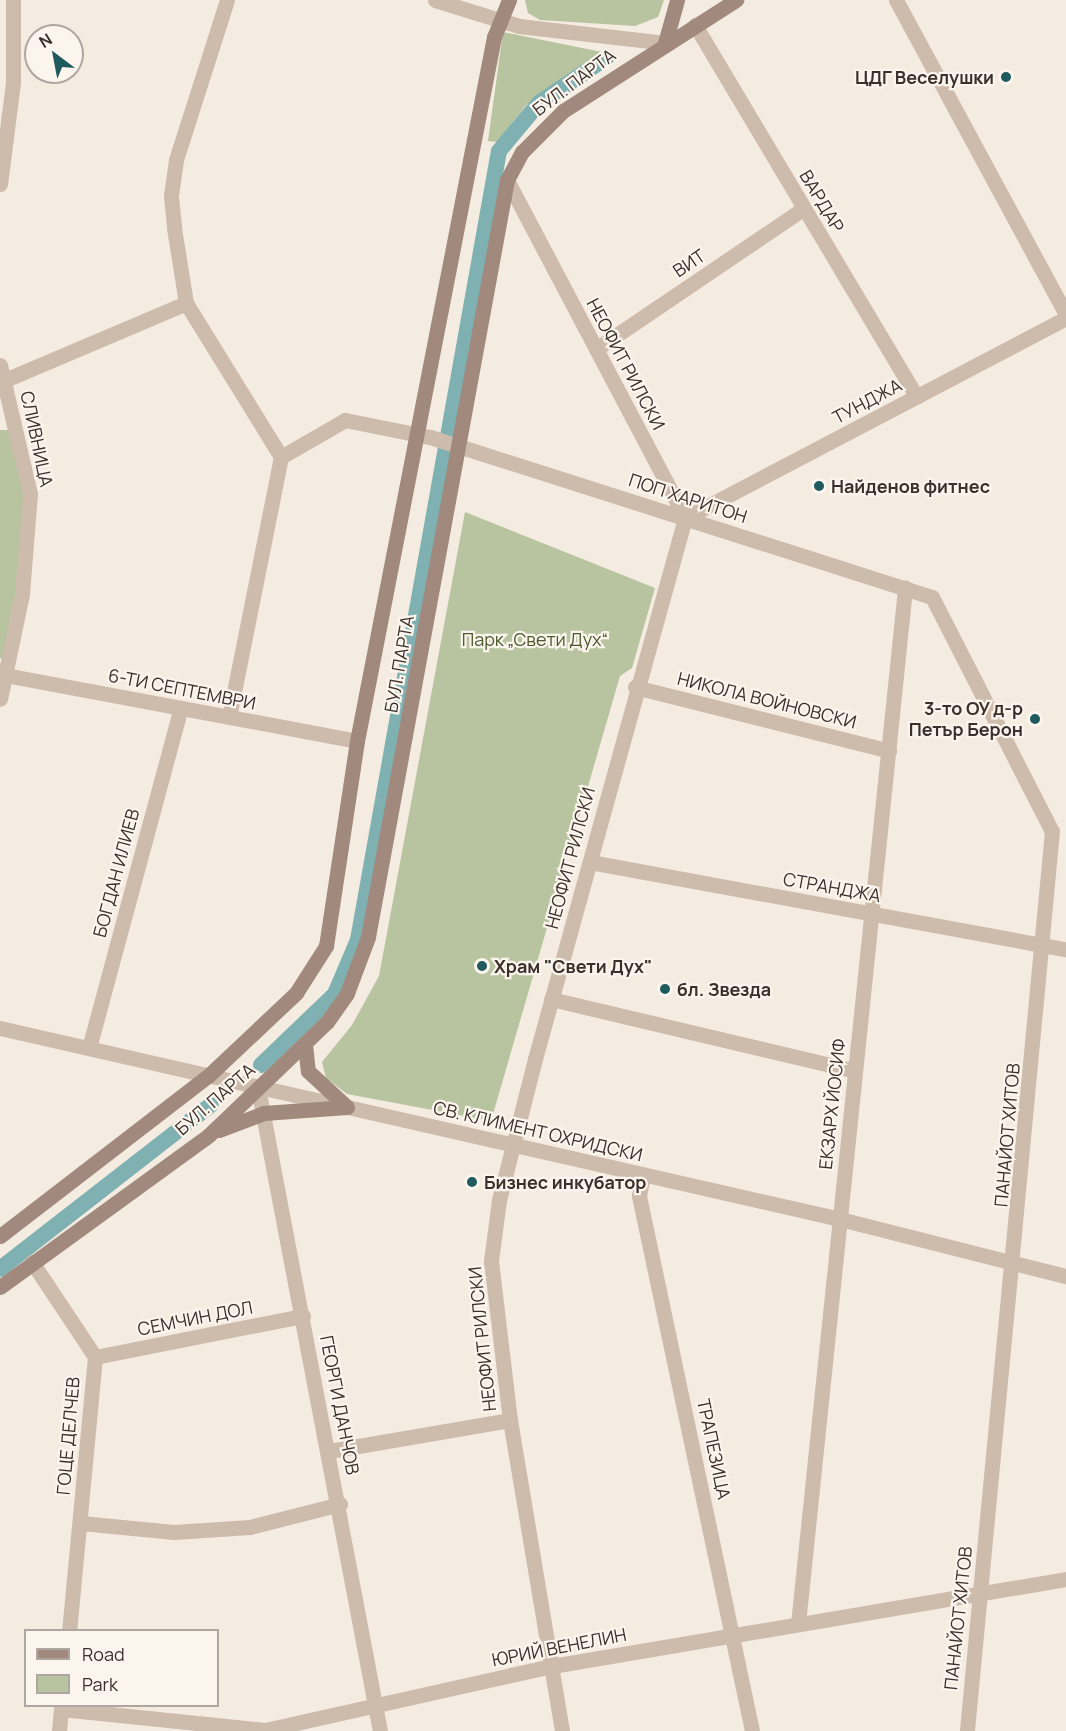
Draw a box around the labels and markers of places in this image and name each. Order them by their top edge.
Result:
place label: ЦДГ Веселушки [854,66,994,88]
marker: ЦДГ Веселушки [999,70,1013,84]
place label: Найденов фитнес [831,475,990,497]
marker: Найденов фитнес [812,479,826,493]
place label: 3-то ОУ д-р Петър Берон [909,698,1023,740]
marker: 3-то ОУ д-р Петър Берон [1028,712,1042,726]
place label: Храм "Свети Дух" [494,955,652,977]
marker: Храм "Свети Дух" [475,959,489,973]
place label: бл. Звезда [677,978,771,1000]
marker: бл. Звезда [658,982,672,996]
place label: Бизнес инкубатор [484,1171,646,1193]
marker: Бизнес инкубатор [465,1175,479,1189]

